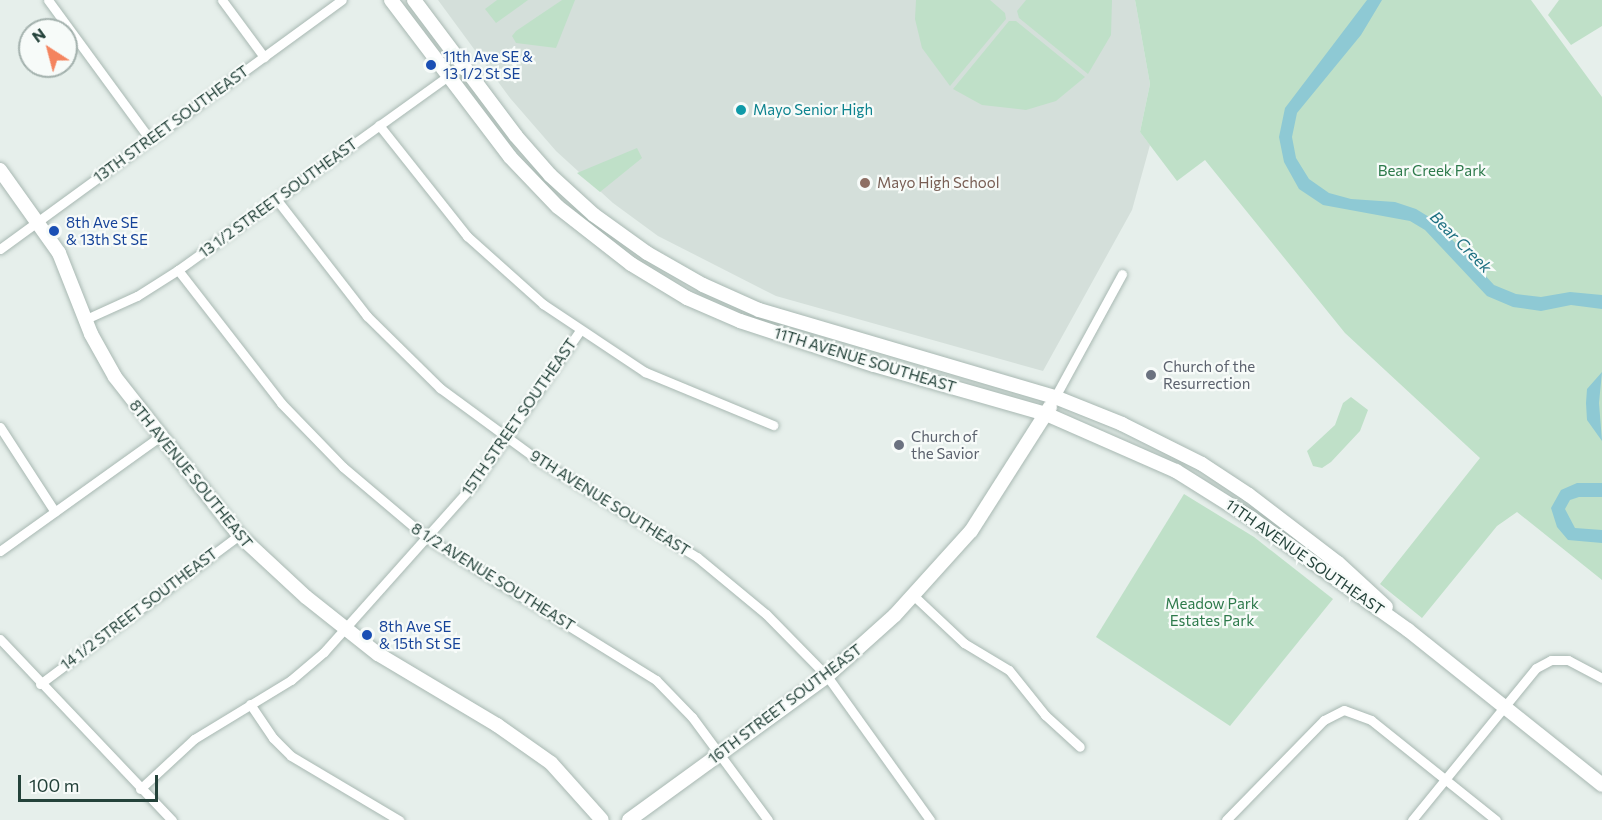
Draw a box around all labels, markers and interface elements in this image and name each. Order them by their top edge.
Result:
north arrow [18,18,78,78]
text: N [28,23,49,46]
place label: 11th Ave SE & 13 1/2 St SE [443,47,533,82]
marker: 11th Ave SE & 13 1/2 St SE [424,58,438,72]
street label: 13TH STREET SOUTHEAST [90,62,252,186]
place label: Mayo Senior High [753,101,873,119]
marker: Mayo Senior High [734,103,748,117]
street label: 13 1/2 STREET SOUTHEAST [195,135,361,261]
park label: Bear Creek Park [1378,162,1486,180]
place label: Mayo High School [877,174,999,192]
marker: Mayo High School [858,176,872,190]
water label: Bear Creek [1426,207,1496,277]
place label: 8th Ave SE & 13th St SE [66,213,148,248]
marker: 8th Ave SE & 13th St SE [47,224,61,238]
street label: 11TH AVENUE SOUTHEAST [772,324,958,396]
street label: 15TH STREET SOUTHEAST [458,335,580,499]
place label: Church of the Resurrection [1163,357,1255,392]
marker: Church of the Resurrection [1144,368,1158,382]
street label: 8TH AVENUE SOUTHEAST [126,396,256,552]
place label: Church of the Savior [911,427,980,462]
marker: Church of the Savior [892,438,906,452]
street label: 9TH AVENUE SOUTHEAST [527,446,693,560]
street label: 11TH AVENUE SOUTHEAST [1222,495,1388,619]
street label: 8 1/2 AVENUE SOUTHEAST [408,519,578,635]
street label: 14 1/2 STREET SOUTHEAST [57,544,221,674]
park label: Meadow Park Estates Park [1165,594,1259,629]
place label: 8th Ave SE & 15th St SE [379,617,461,652]
marker: 8th Ave SE & 15th St SE [360,628,374,642]
street label: 16TH STREET SOUTHEAST [705,640,865,768]
scale bar [21,763,160,801]
text: 100 m [29,774,79,796]

